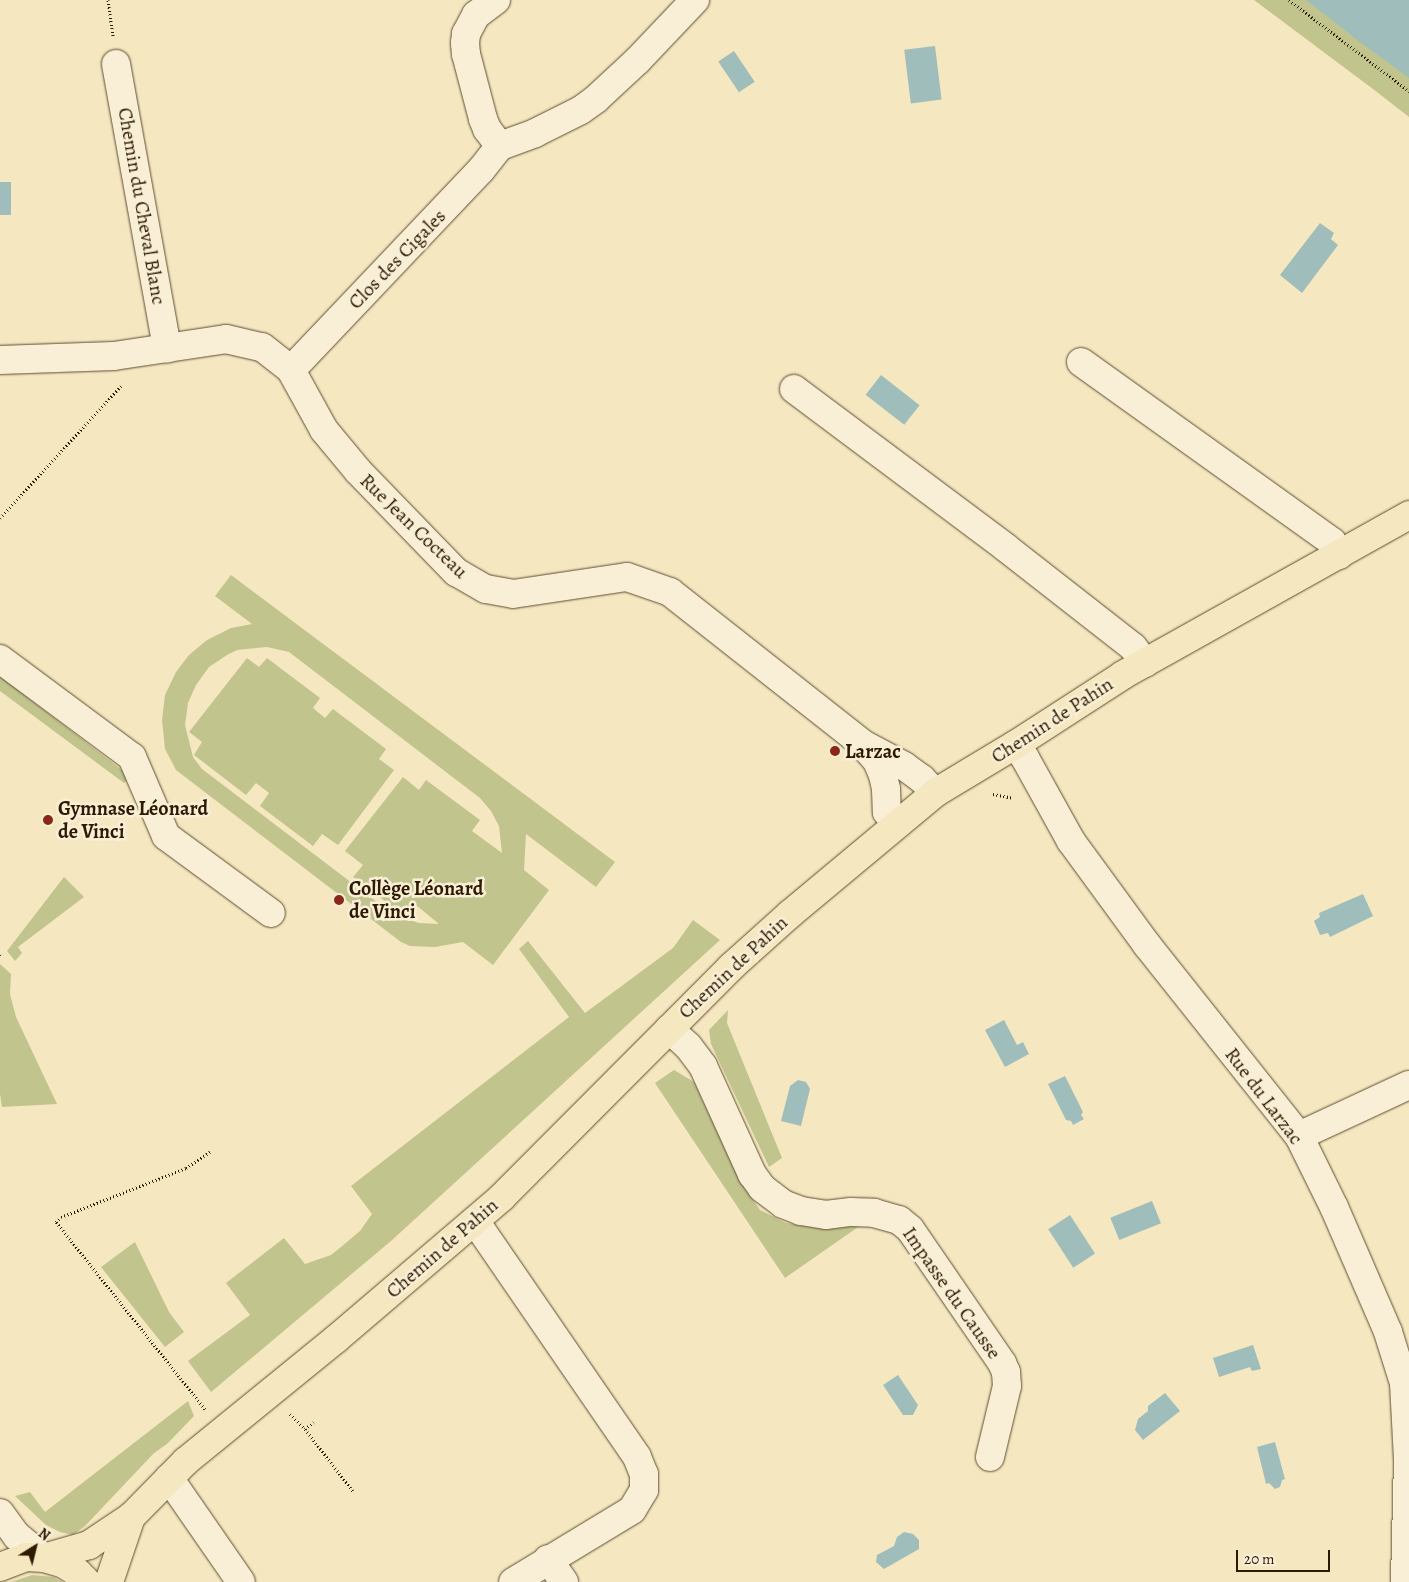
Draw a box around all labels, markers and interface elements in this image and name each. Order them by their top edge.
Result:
street label: Chemin du Cheval Blanc [113,106,171,306]
street label: Clos des Cigales [343,204,451,314]
street label: Rue Jean Cocteau [355,469,473,583]
street label: Chemin de Pahin [987,672,1117,768]
place label: Larzac [845,739,901,763]
marker: Larzac [829,745,841,757]
place label: Gymnase Léonard de Vinci [58,796,208,843]
marker: Gymnase Léonard de Vinci [42,814,54,826]
place label: Collège Léonard de Vinci [349,876,484,923]
marker: Collège Léonard de Vinci [333,894,345,906]
street label: Chemin de Pahin [674,910,792,1024]
street label: Rue du Larzac [1220,1043,1308,1149]
street label: Chemin de Pahin [381,1193,503,1303]
street label: Impasse du Causse [898,1222,1006,1364]
north arrow [10,1522,60,1572]
text: N [34,1524,54,1545]
scale bar [1239,1540,1333,1572]
text: 20 m [1244,1549,1275,1569]

